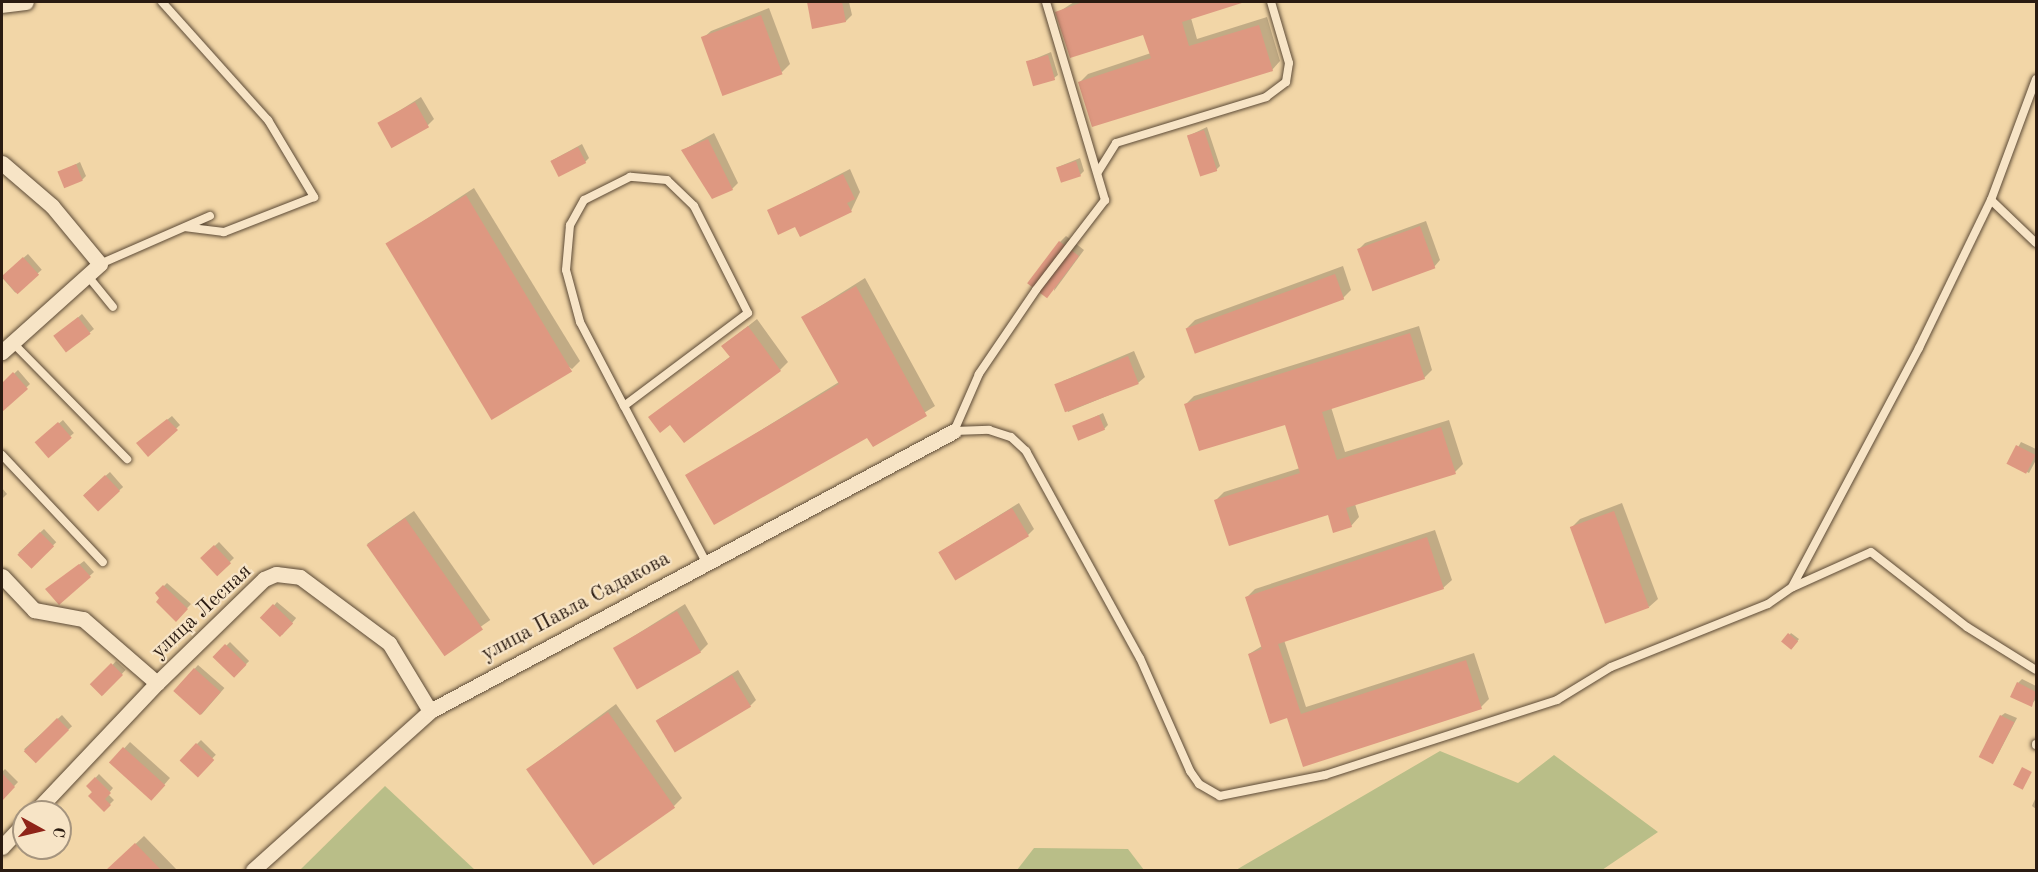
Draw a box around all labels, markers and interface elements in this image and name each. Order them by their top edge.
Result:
street label: улица Павла Садакова [477,547,675,667]
street label: улица Лесная [147,559,257,665]
north arrow [12,800,72,860]
text: С [49,826,67,839]

